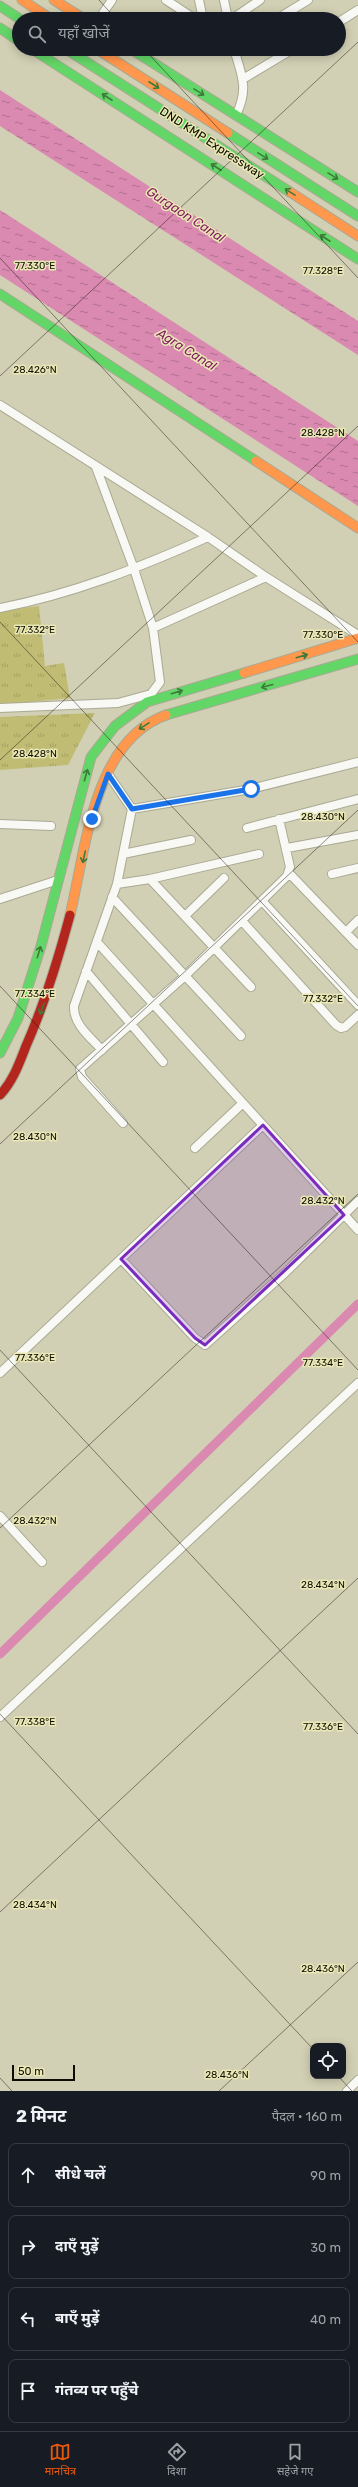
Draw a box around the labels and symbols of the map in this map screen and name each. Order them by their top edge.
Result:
one-way arrow [148,81,159,90]
one-way arrow [193,89,205,97]
one-way arrow [101,93,112,101]
street label: DND KMP Expressway [157,104,267,182]
one-way arrow [257,152,268,160]
one-way arrow [210,163,222,171]
one-way arrow [327,172,338,180]
water label: Gurgaon Canal [143,184,228,247]
one-way arrow [284,188,296,196]
one-way arrow [319,233,331,241]
text: 77.330°E [15,260,55,272]
text: 77.328°E [303,265,343,277]
water label: Agra Canal [153,325,220,375]
text: 28.426°N [13,364,57,376]
text: 28.428°N [301,427,345,439]
text: 77.332°E [15,624,55,636]
text: 77.330°E [303,629,343,641]
one-way arrow [295,652,308,659]
one-way arrow [261,683,274,691]
one-way arrow [170,688,183,695]
one-way arrow [138,722,149,730]
text: 28.428°N [13,748,57,760]
one-way arrow [83,769,90,782]
route start [242,780,260,798]
route end [83,810,101,828]
text: 28.430°N [301,811,345,823]
one-way arrow [79,850,87,863]
one-way arrow [36,946,43,959]
text: 77.334°E [15,988,55,1000]
text: 77.332°E [303,993,343,1005]
one-way arrow [37,1003,45,1015]
text: 28.430°N [13,1131,57,1143]
text: 28.432°N [301,1195,345,1207]
text: 77.336°E [15,1352,55,1364]
text: 77.334°E [303,1357,343,1369]
text: 28.432°N [13,1515,57,1527]
text: 28.434°N [301,1579,345,1591]
text: 77.338°E [15,1716,55,1728]
text: 77.336°E [303,1721,343,1733]
text: 28.434°N [13,1899,57,1911]
text: 28.436°N [301,1963,345,1975]
scale bar [12,2063,75,2082]
text: 28.436°N [205,2069,249,2081]

